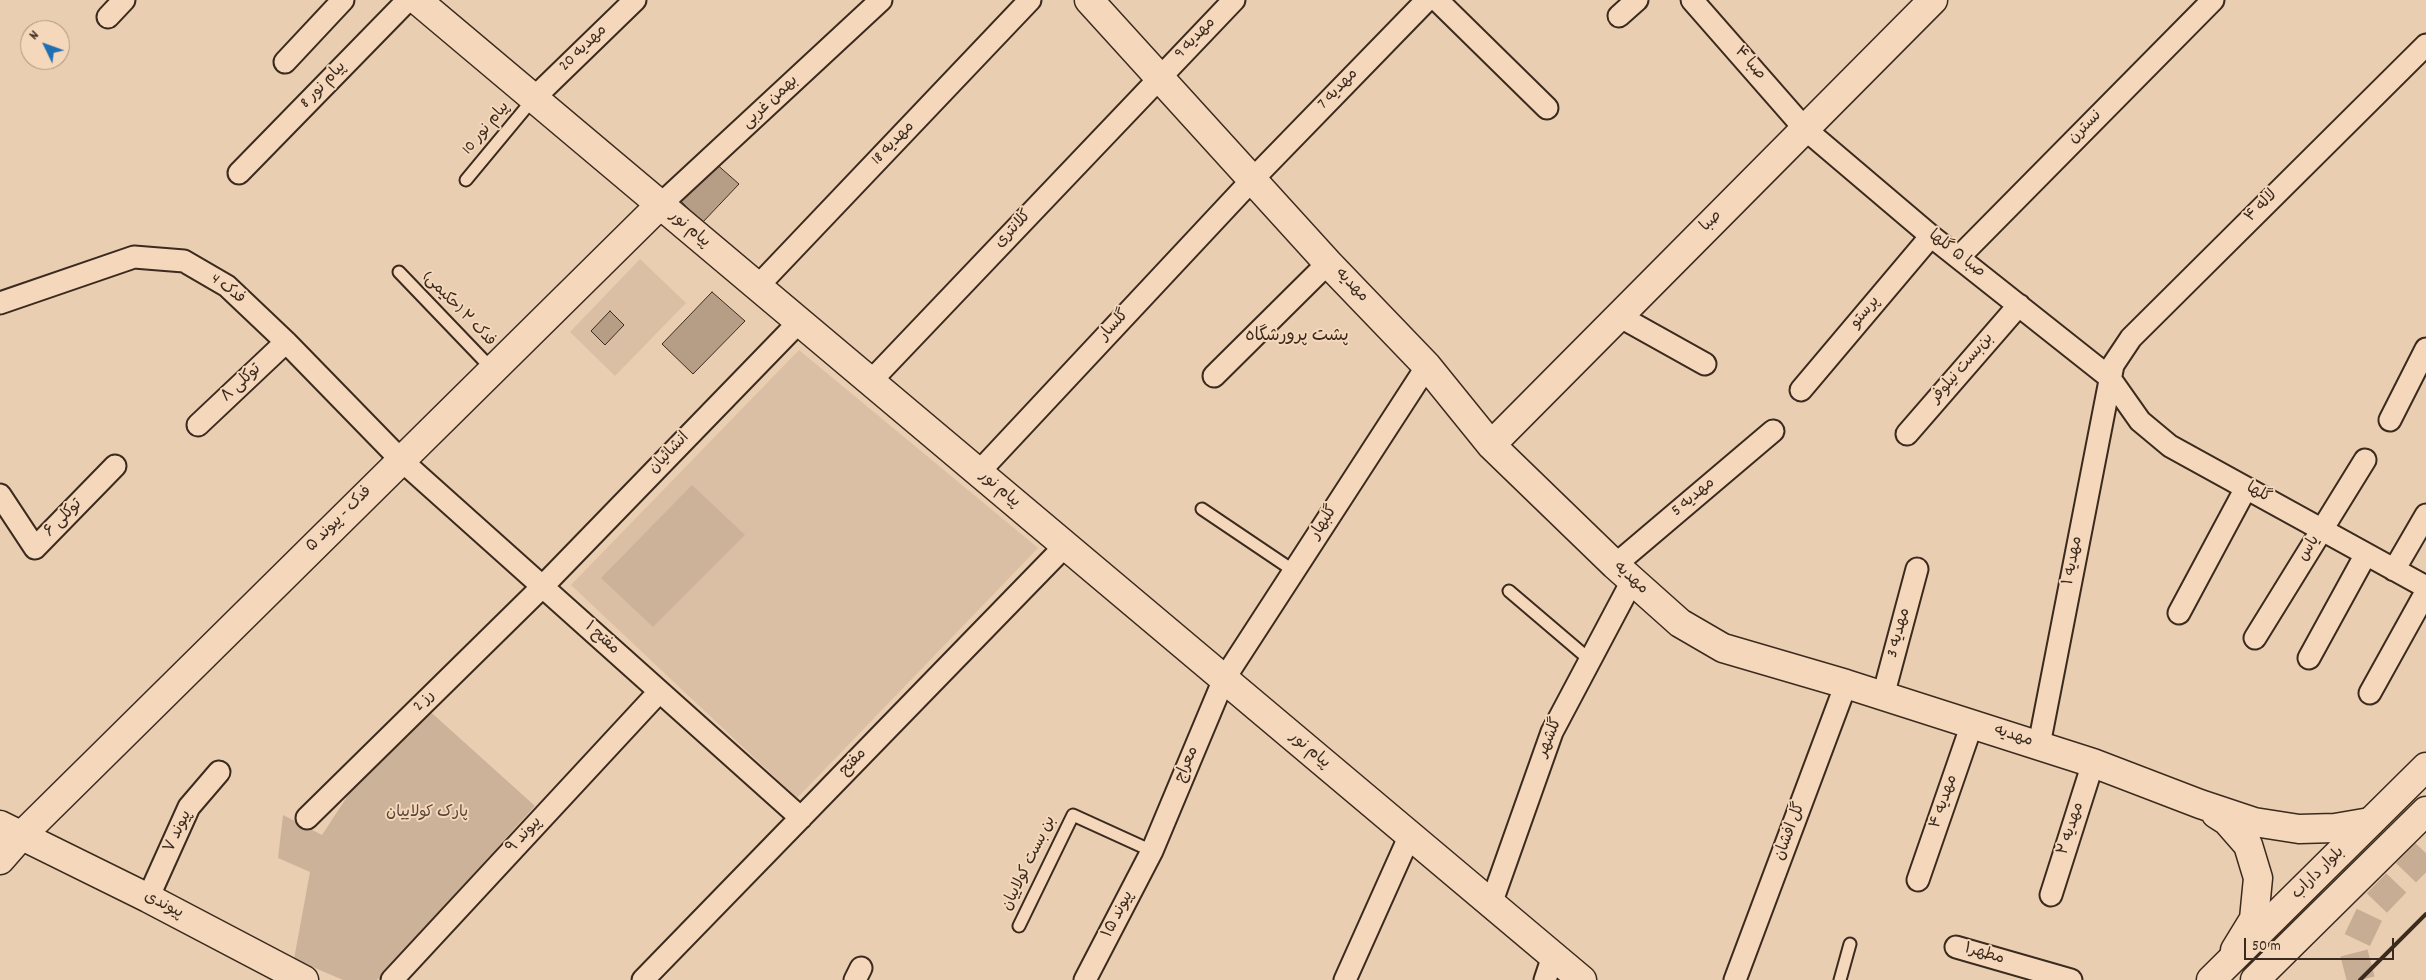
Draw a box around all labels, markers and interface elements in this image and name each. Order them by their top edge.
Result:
street label: مهدیه 9 [1171,14,1221,64]
north arrow [20,20,70,70]
street label: مهدیه 20 [556,22,612,76]
text: N [25,26,44,45]
street label: صبا ۴ [1729,43,1769,85]
street label: پیام نور 8 [297,59,351,113]
street label: مهدیه 7 [1315,65,1363,115]
street label: بهمن غربی [739,72,803,134]
street label: پیام نور 10 [459,98,515,160]
street label: نسترن [2065,107,2107,149]
street label: مهدیه 18 [869,118,919,170]
street label: لاله ۴ [2242,187,2282,227]
street label: پیام نور [665,207,713,253]
street label: کلانتری [991,207,1037,253]
street label: صبا [1697,207,1727,237]
street label: صبا ۵ گلها [1924,227,1988,283]
street label: مهدیه [1330,265,1372,307]
street label: فدک ۲ (حکیمی) [417,268,499,352]
street label: فدک 4 [206,271,248,309]
street label: پرستو [1847,293,1885,333]
street label: گلسار [1096,306,1134,346]
district label: پشت پرورشگاه [1245,327,1349,349]
street label: بن‌بست نیلوفر [1927,330,1999,408]
street label: توکلی ۸ [218,361,266,407]
street label: انشائیان [646,429,694,479]
street label: پیام نور [975,467,1023,513]
street label: مهدیه 5 [1668,474,1720,522]
street label: گلها [2242,479,2274,509]
street label: فدک - پیوند ۵ [303,483,377,557]
street label: توکلی ۶ [41,496,87,542]
street label: گلبهار [1307,503,1343,543]
street label: یاس [2295,532,2325,566]
street label: مهدیه ۱ [2060,535,2088,587]
street label: مهدیه [1609,559,1651,599]
street label: مهدیه 3 [1884,606,1916,660]
street label: مفتح ۱ [580,618,622,660]
street label: رز 2 [410,687,440,717]
street label: گلشهر [1534,716,1568,760]
street label: مهدیه [1991,722,2035,752]
street label: پیام نور [1285,728,1333,774]
street label: معراج [1172,744,1204,786]
street label: مفتح [836,745,872,781]
street label: مهدیه ۴ [1927,773,1963,831]
street label: گل افشان [1771,800,1811,864]
street label: مهدیه ۲ [2054,800,2090,858]
park label: پارک کولاییان [386,804,468,824]
street label: پیوند ۷ [161,808,197,856]
street label: بن بست کولاییان [999,813,1061,915]
street label: پیوند ۹ [503,814,547,858]
street label: بلوار داراب [2289,844,2349,904]
street label: پیوندی [140,888,186,924]
street label: پیوند ۱۵ [1099,888,1139,942]
scale bar [2246,928,2396,960]
text: 50 m [2252,936,2281,958]
street label: مطهر۱ [1962,940,2006,970]

